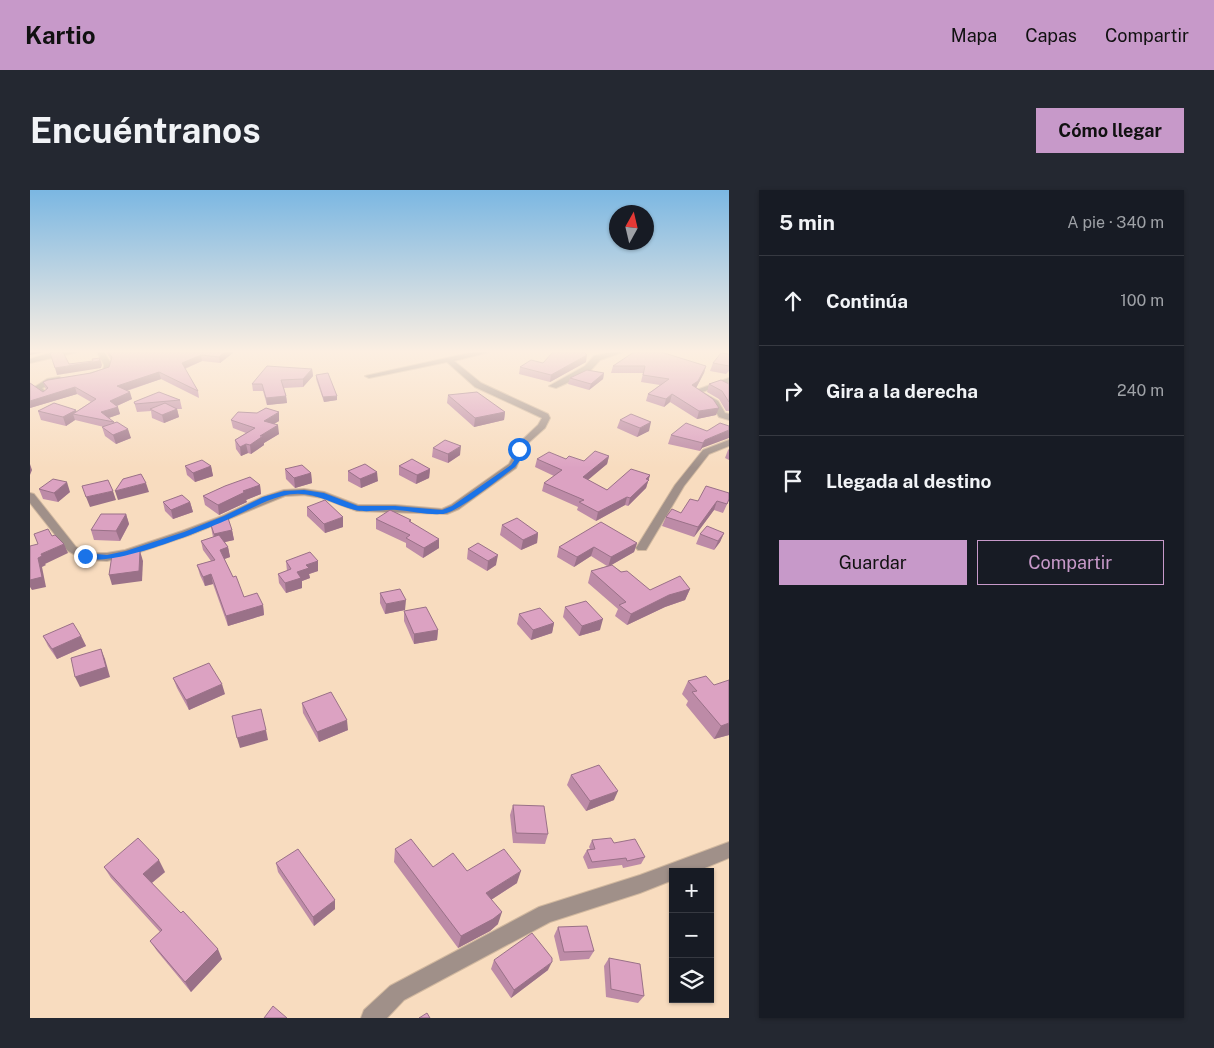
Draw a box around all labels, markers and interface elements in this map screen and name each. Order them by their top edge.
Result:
text: Kartio [25,21,96,49]
text: Mapa [951,25,997,46]
text: Capas [1025,25,1077,46]
text: Compartir [1105,25,1189,46]
button: Cómo llegar [1036,108,1184,153]
text: Encuéntranos [30,110,261,151]
north arrow [609,205,654,250]
text: 5 min [779,210,835,235]
text: A pie · 340 m [1067,213,1164,232]
icon: ahead [779,287,807,315]
text: Continúa [826,290,908,312]
text: 100 m [1120,291,1164,310]
icon: right [779,377,807,405]
text: Gira a la derecha [826,380,978,402]
text: 240 m [1117,381,1164,400]
route start [508,438,531,461]
icon: arrive [779,467,807,495]
text: Llegada al destino [826,470,991,492]
button: Guardar [779,540,967,585]
button: Compartir [977,540,1164,585]
route end [74,545,97,568]
map controls [669,868,714,1003]
button: + [669,868,714,913]
button: − [669,913,714,958]
button: layers [669,958,714,1003]

